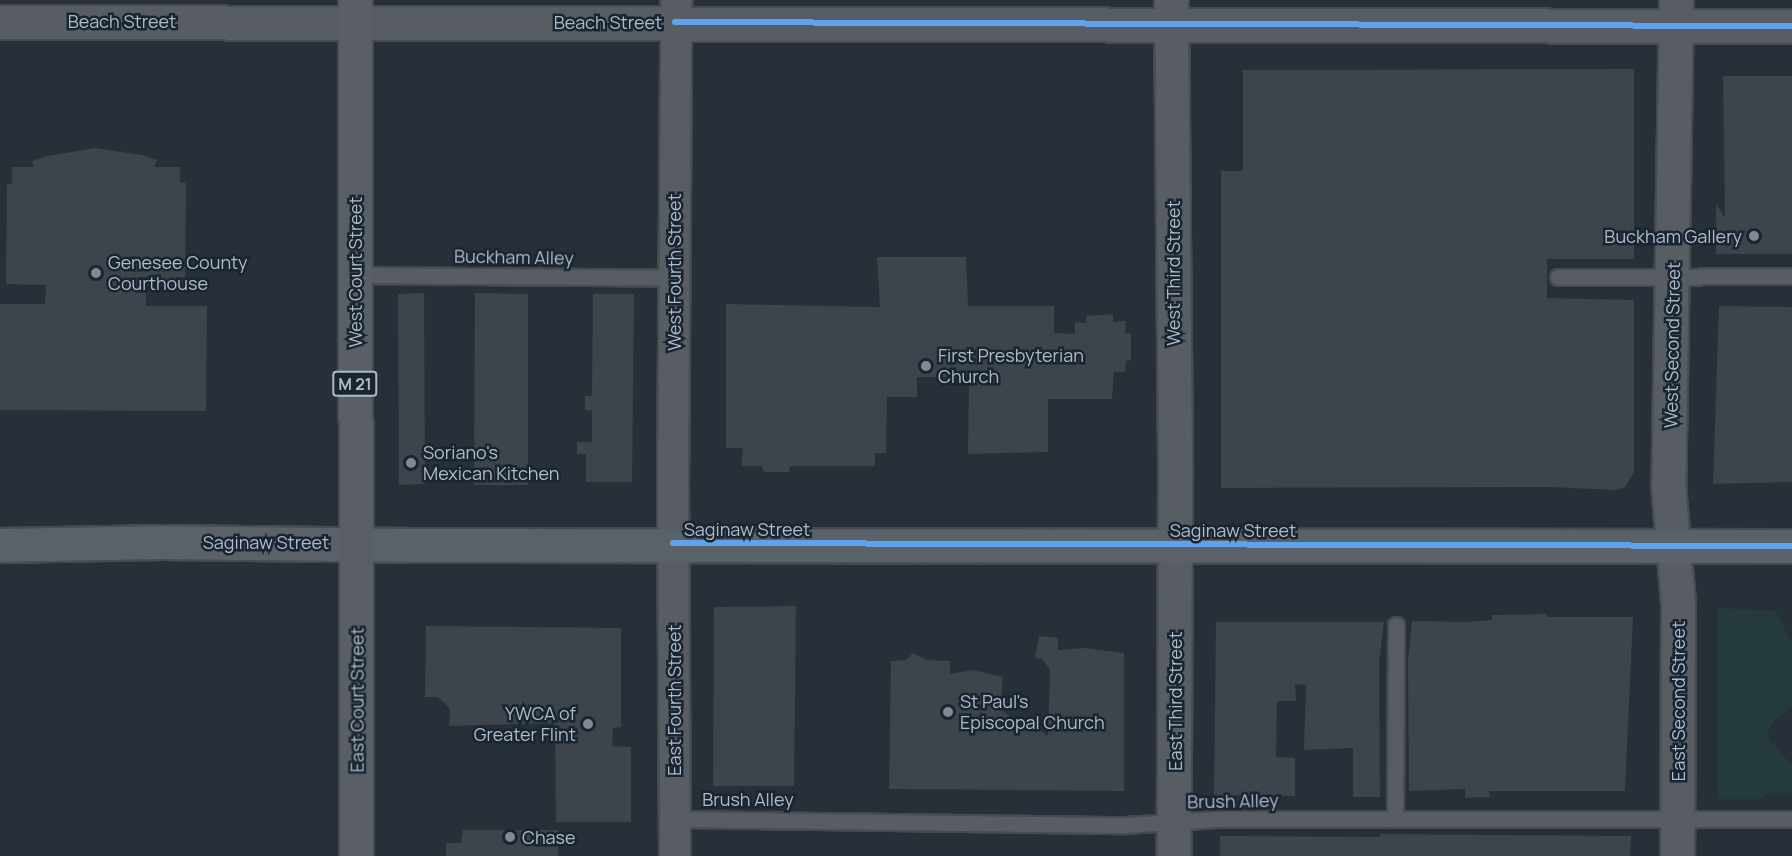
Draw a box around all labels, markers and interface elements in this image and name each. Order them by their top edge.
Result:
street label: Beach Street [68,10,176,32]
street label: Beach Street [554,11,662,33]
street label: West Fourth Street [663,193,685,351]
street label: West Court Street [344,197,366,347]
street label: West Third Street [1162,200,1184,346]
place label: Buckham Gallery [1604,225,1742,247]
marker: Buckham Gallery [1747,229,1761,243]
street label: Buckham Alley [454,245,574,269]
place label: Genesee County Courthouse [108,252,248,294]
street label: West Second Street [1660,262,1684,428]
marker: Genesee County Courthouse [89,266,103,280]
place label: First Presbyterian Church [938,345,1084,388]
marker: First Presbyterian Church [919,359,933,373]
road number: M 21 [331,371,379,397]
place label: Soriano's Mexican Kitchen [423,442,560,484]
marker: Soriano's Mexican Kitchen [404,456,418,470]
street label: Saginaw Street [684,518,810,540]
street label: Saginaw Street [1170,519,1296,541]
street label: Saginaw Street [203,531,329,553]
street label: East Second Street [1667,621,1689,781]
street label: East Fourth Street [663,624,685,776]
street label: East Court Street [346,628,368,772]
street label: East Third Street [1164,631,1186,771]
place label: St Paul's Episcopal Church [960,691,1105,734]
place label: YWCA of Greater Flint [474,703,576,746]
marker: St Paul's Episcopal Church [941,705,955,719]
marker: YWCA of Greater Flint [581,717,595,731]
street label: Brush Alley [702,788,794,810]
street label: Brush Alley [1187,789,1279,813]
place label: Chase [522,826,576,848]
marker: Chase [503,830,517,844]

